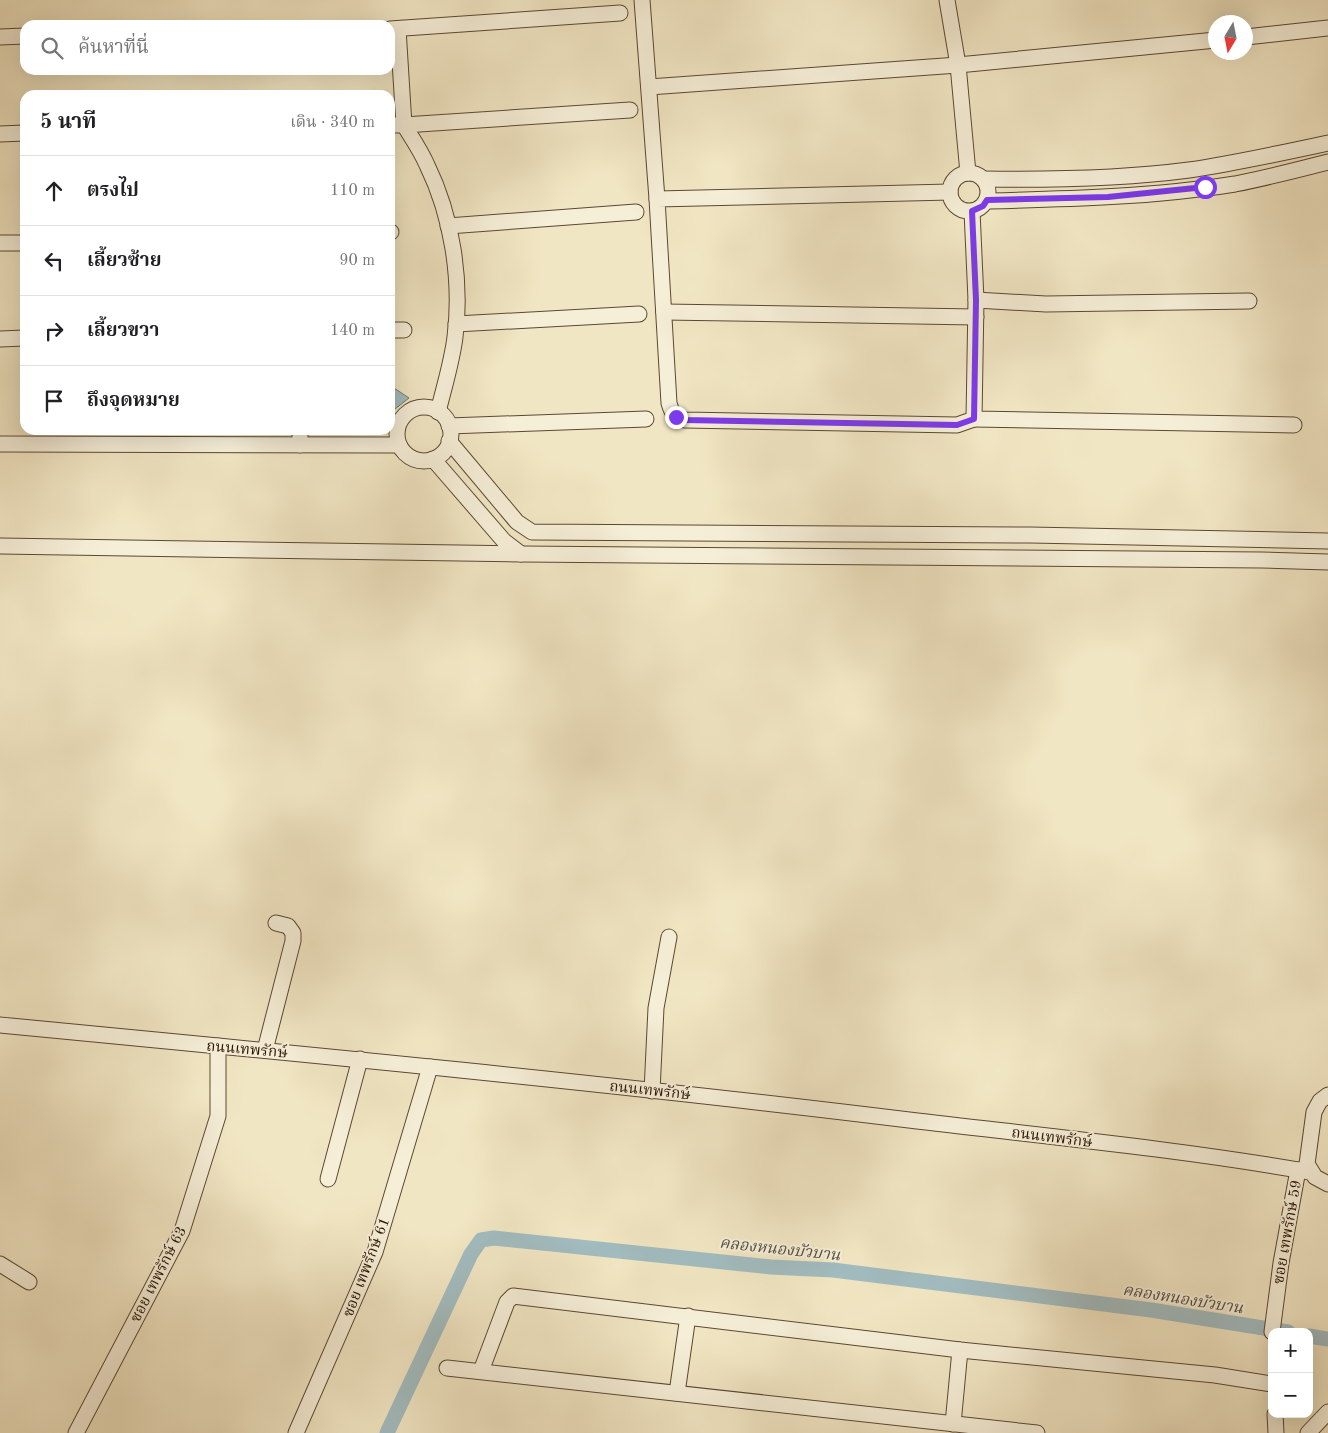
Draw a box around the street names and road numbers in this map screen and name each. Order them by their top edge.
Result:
street label: ถนนเทพรักษ์ [206,1035,289,1062]
street label: ถนนเทพรักษ์ [608,1076,692,1103]
street label: ถนนเทพรักษ์ [1010,1122,1094,1151]
street label: ซอย เทพรักษ์ 59 [1268,1178,1305,1285]
street label: ซอย เทพรักษ์ 61 [338,1214,393,1319]
street label: ซอย เทพรักษ์ 63 [125,1223,190,1325]

